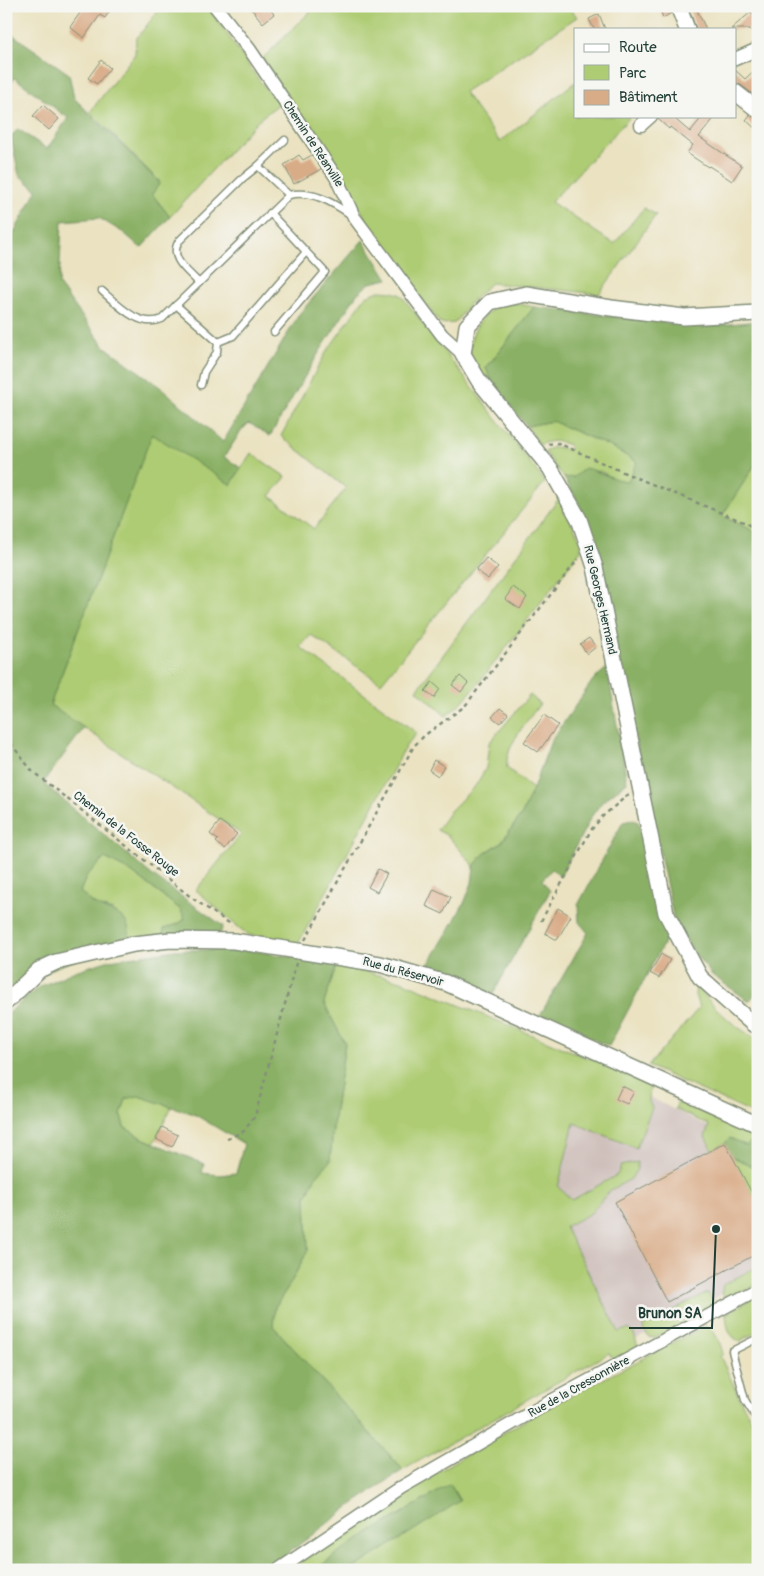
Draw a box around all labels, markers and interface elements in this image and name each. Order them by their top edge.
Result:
legend [574,28,736,118]
text: Route [619,38,657,57]
text: Parc [619,64,647,83]
text: Bâtiment [619,88,679,107]
street label: Chemin de Réanville [279,98,347,190]
street label: Rue Georges Hermand [580,544,620,656]
street label: Chemin de la Fosse Rouge [70,788,182,880]
street label: Rue du Réservoir [361,954,446,990]
callout: Brunon SA [629,1299,712,1328]
text: Brunon SA [638,1305,702,1322]
street label: Rue de la Cressonnière [526,1353,632,1421]

